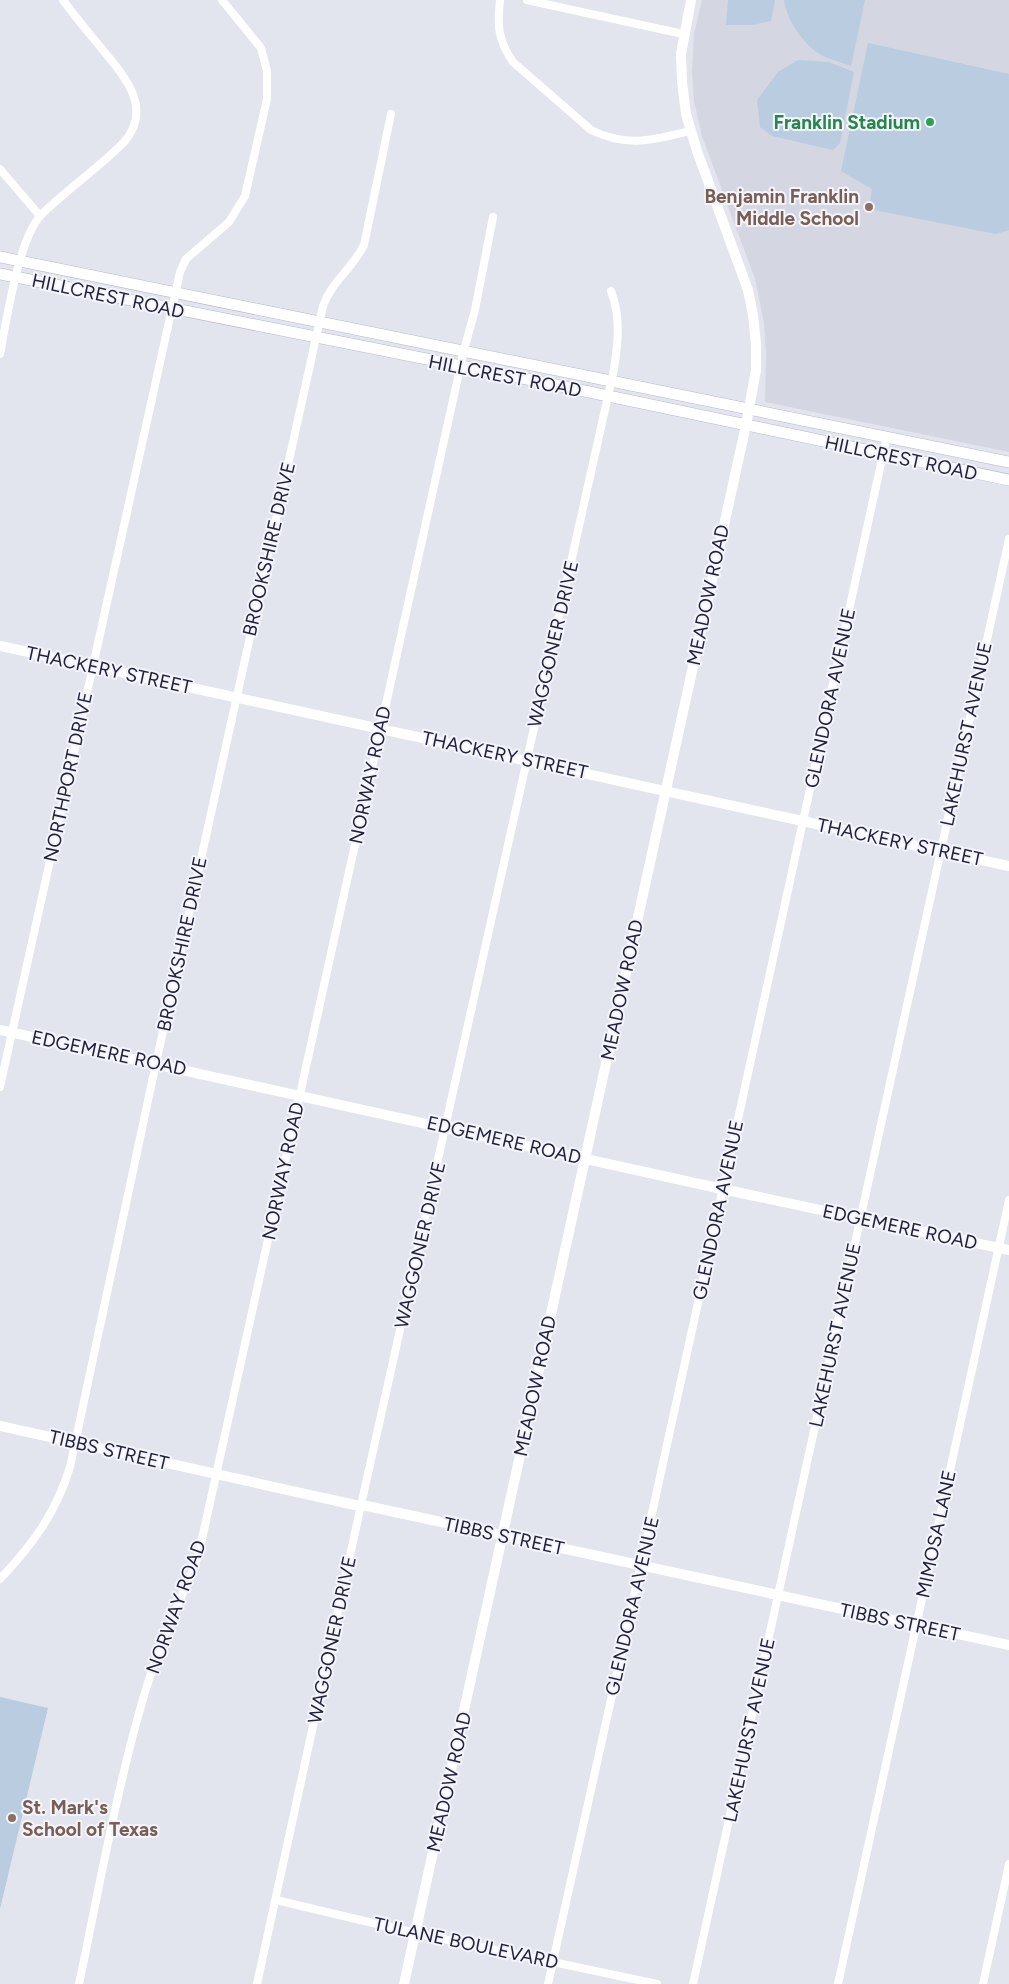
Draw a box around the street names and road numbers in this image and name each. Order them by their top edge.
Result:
street label: HILLCREST ROAD [30,269,186,323]
street label: HILLCREST ROAD [427,350,583,402]
street label: HILLCREST ROAD [823,431,979,485]
street label: BROOKSHIRE DRIVE [238,460,300,638]
street label: MEADOW ROAD [682,523,734,667]
street label: WAGGONER DRIVE [523,558,583,730]
street label: GLENDORA AVENUE [800,606,860,790]
street label: LAKEHURST AVENUE [935,640,997,828]
street label: THACKERY STREET [24,641,194,699]
street label: NORTHPORT DRIVE [39,690,97,864]
street label: NORWAY ROAD [344,704,396,846]
street label: THACKERY STREET [420,726,590,784]
street label: THACKERY STREET [815,813,985,871]
street label: BROOKSHIRE DRIVE [152,855,212,1033]
street label: MEADOW ROAD [596,918,648,1062]
street label: EDGEMERE ROAD [29,1025,189,1081]
street label: NORWAY ROAD [257,1100,309,1242]
street label: EDGEMERE ROAD [425,1111,583,1169]
street label: GLENDORA AVENUE [688,1118,748,1302]
street label: WAGGONER DRIVE [390,1159,450,1331]
street label: EDGEMERE ROAD [820,1199,980,1255]
street label: LAKEHURST AVENUE [804,1241,866,1429]
street label: MEADOW ROAD [509,1314,561,1458]
street label: TIBBS STREET [47,1425,172,1475]
street label: MIMOSA LANE [911,1468,961,1600]
street label: TIBBS STREET [442,1512,567,1560]
street label: GLENDORA AVENUE [600,1514,664,1698]
street label: NORWAY ROAD [141,1537,211,1677]
street label: WAGGONER DRIVE [303,1554,361,1726]
street label: TIBBS STREET [838,1598,963,1646]
street label: LAKEHURST AVENUE [718,1636,780,1824]
street label: MEADOW ROAD [422,1710,476,1854]
street label: TULANE BOULEVARD [371,1912,561,1974]

